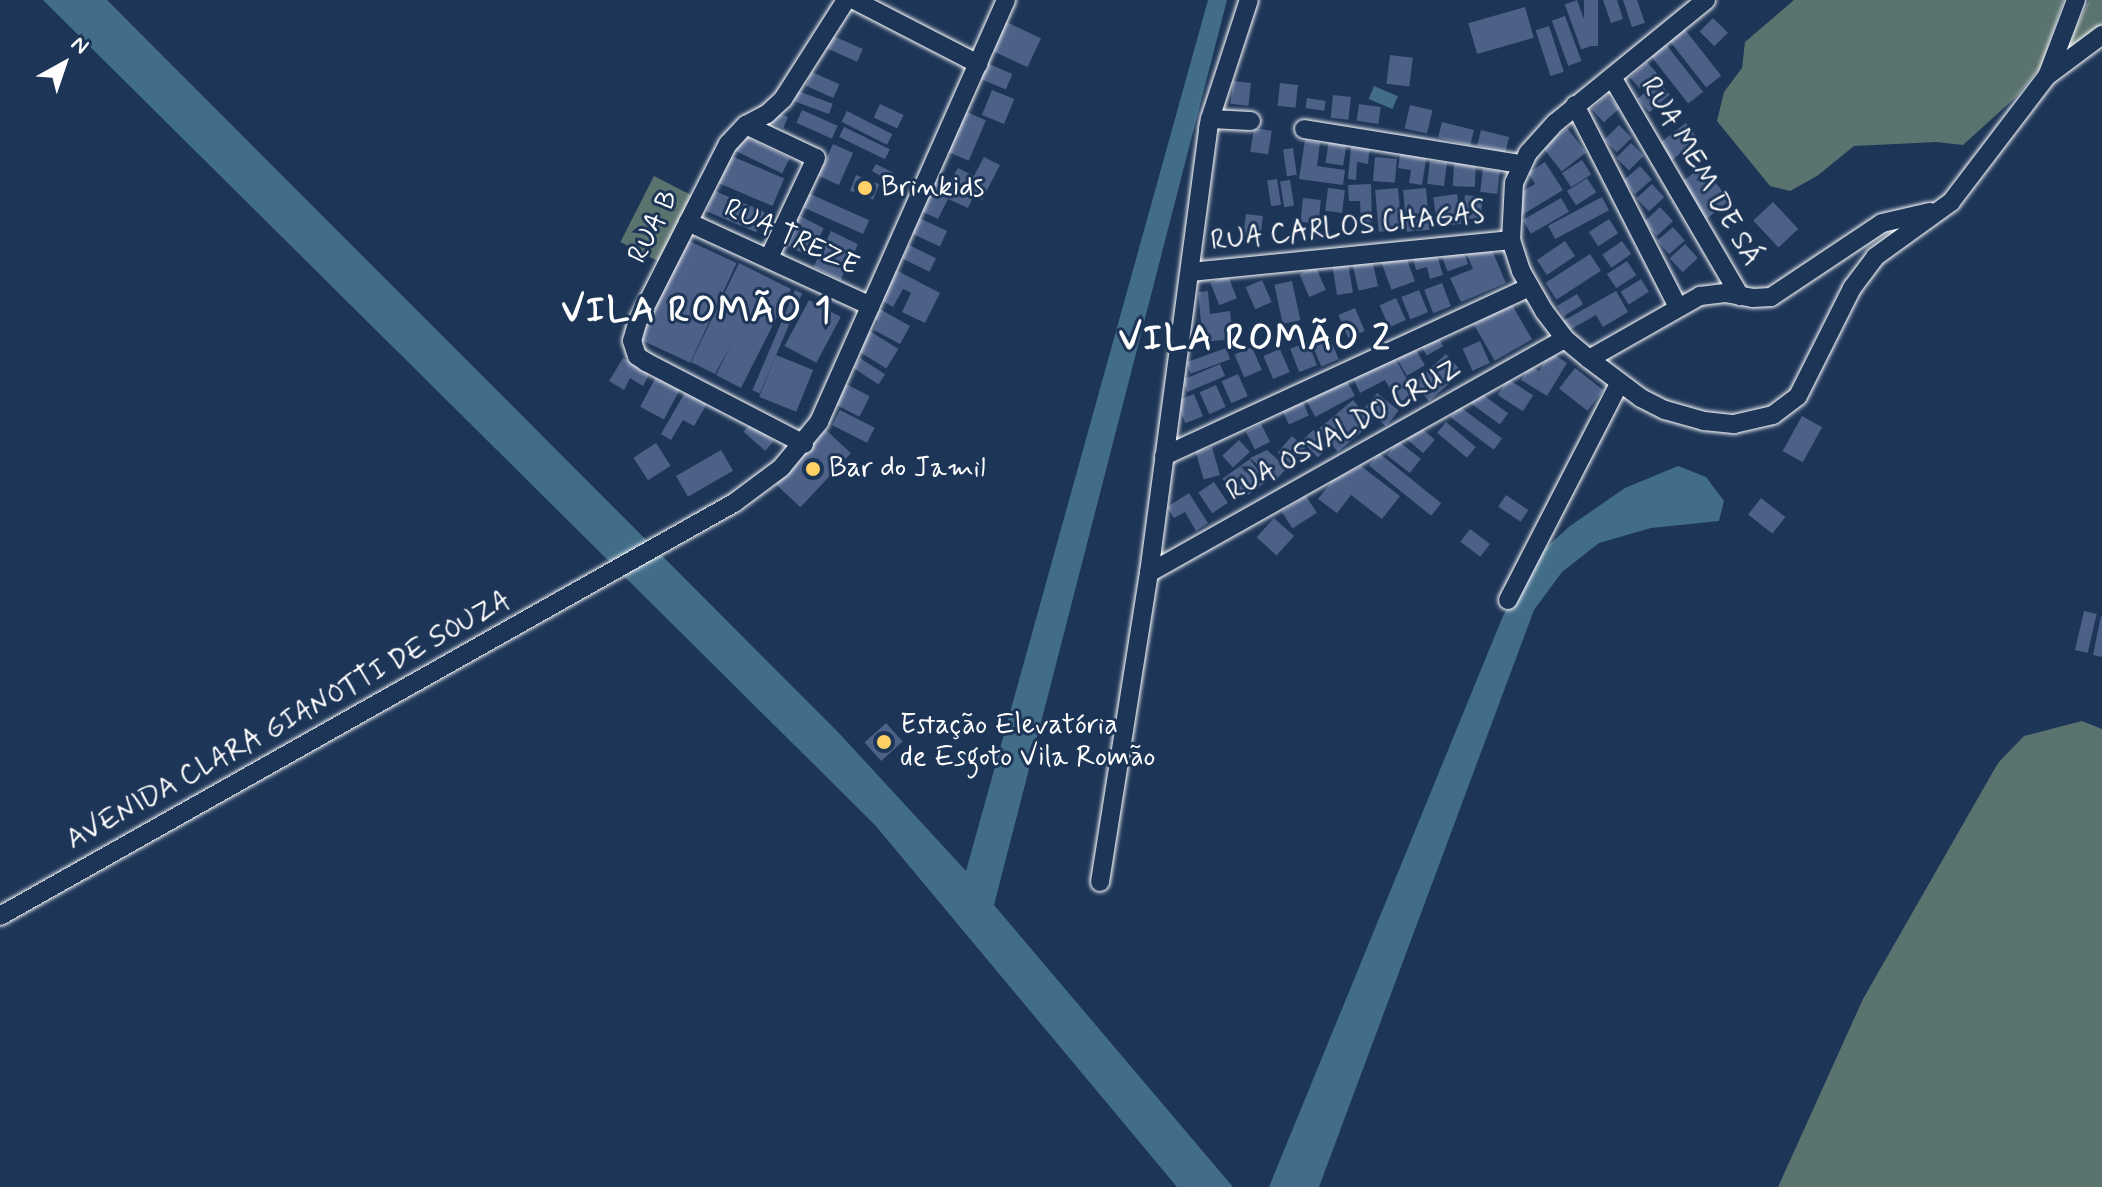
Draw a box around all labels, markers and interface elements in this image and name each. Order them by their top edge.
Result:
north arrow [24,24,104,104]
text: N [65,30,94,61]
street label: RUA MEM DE SÁ [1633,72,1767,272]
place label: Brinkids [881,171,984,205]
marker: Brinkids [856,179,874,197]
street label: RUA B [621,185,687,269]
street label: RUA TREZE [717,191,865,285]
street label: RUA CARLOS CHAGAS [1208,197,1488,259]
district label: VILA ROMÃO 1 [562,290,832,334]
district label: VILA ROMÃO 2 [1120,318,1390,362]
street label: RUA OSVALDO CRUZ [1221,353,1467,509]
place label: Bar do Jamil [829,452,982,486]
marker: Bar do Jamil [804,460,822,478]
street label: AVENIDA CLARA GIANOTTI DE SOUZA [63,585,515,857]
place label: Estação Elevatória de Esgoto Vila Romão [900,709,1149,775]
marker: Estação Elevatória de Esgoto Vila Romão [875,733,893,751]

